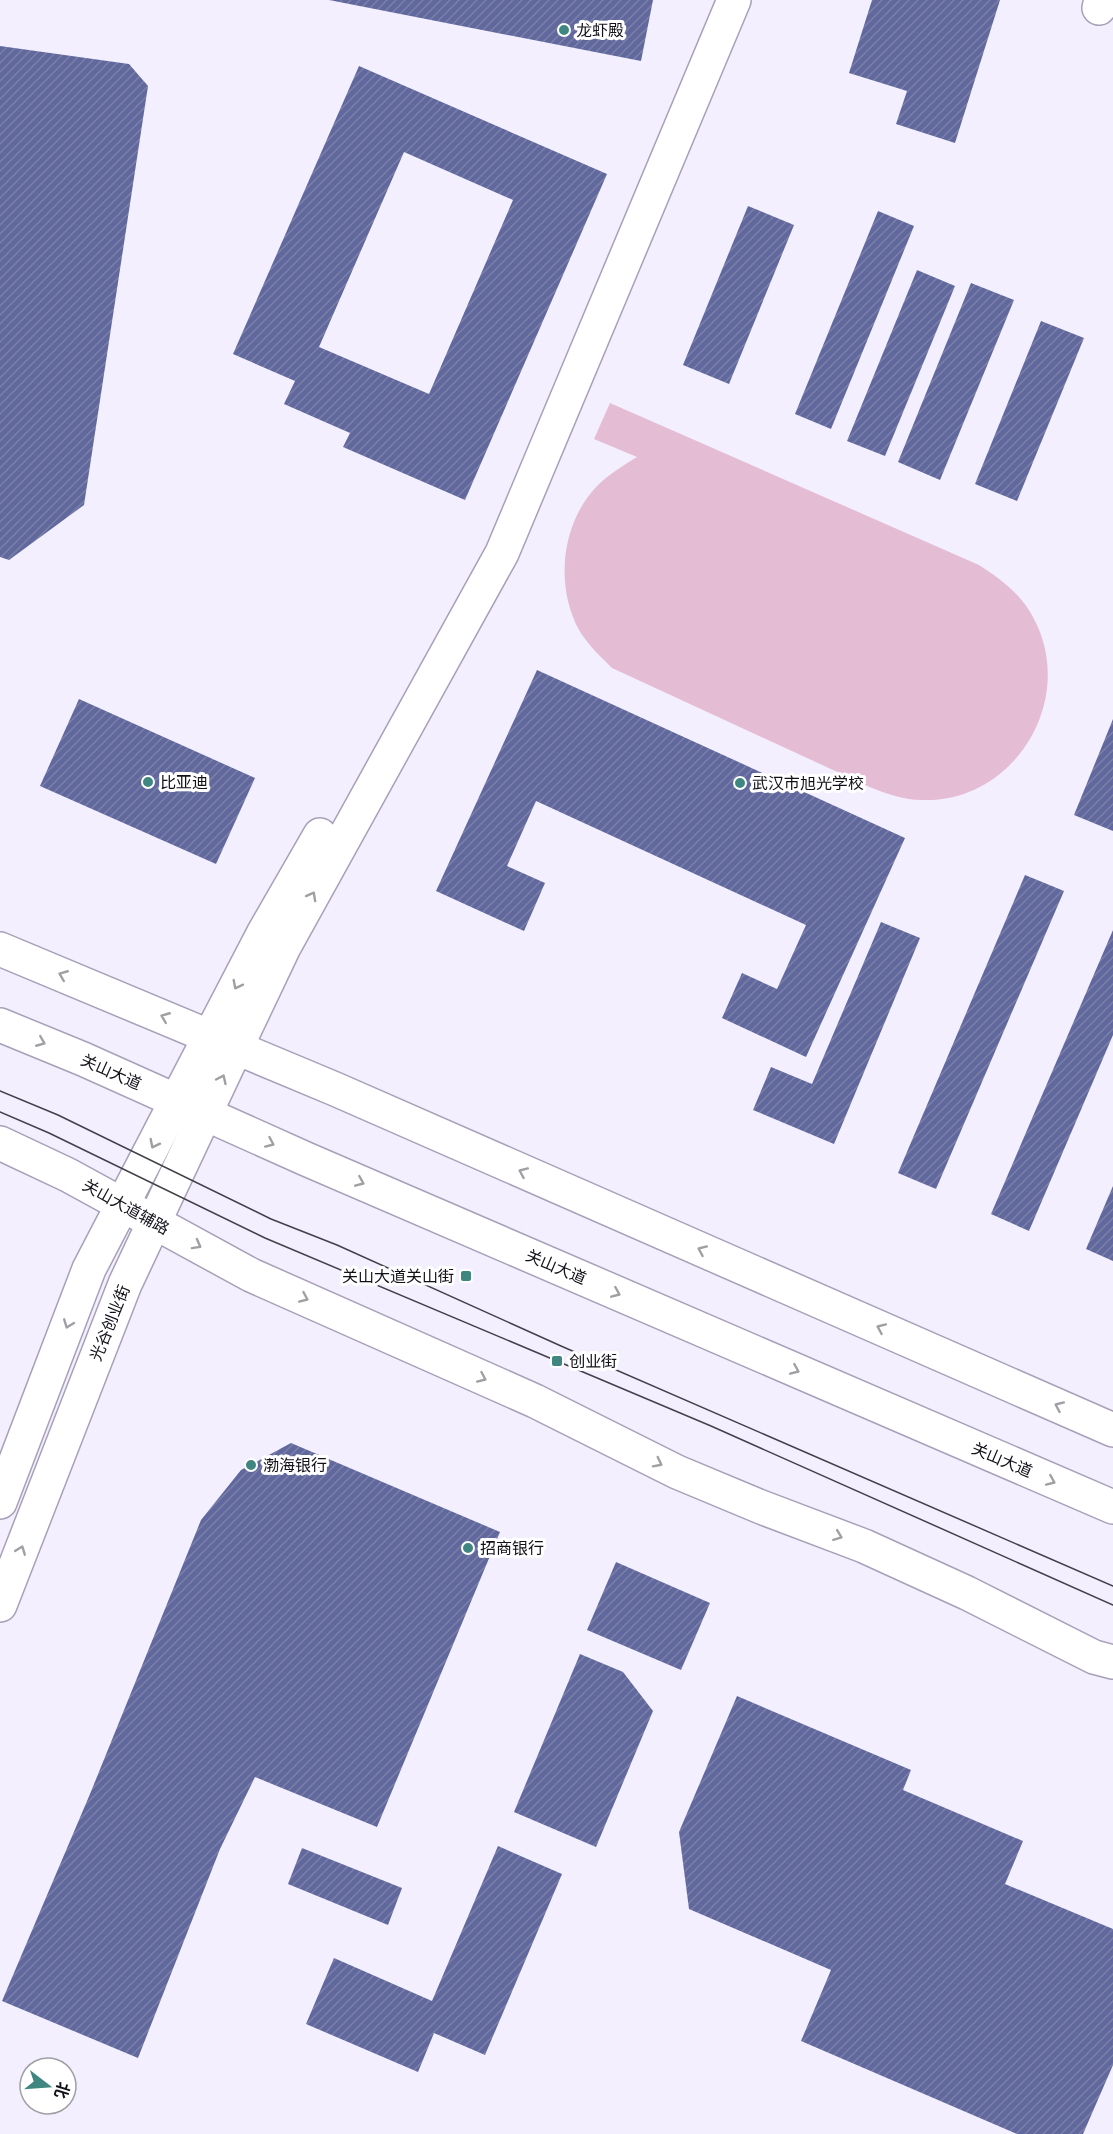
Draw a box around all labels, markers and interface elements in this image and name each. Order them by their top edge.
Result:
place label: 龙虾殿 [576,22,624,39]
marker: 龙虾殿 [557,23,571,37]
place label: 比亚迪 [160,774,208,791]
marker: 比亚迪 [141,775,155,789]
place label: 武汉市旭光学校 [752,775,864,792]
marker: 武汉市旭光学校 [733,776,747,790]
one-way arrow [305,892,316,902]
one-way arrow [58,970,69,982]
one-way arrow [233,978,244,989]
one-way arrow [160,1012,171,1024]
one-way arrow [35,1035,46,1047]
street label: 关山大道 [78,1051,144,1093]
one-way arrow [214,1075,226,1086]
one-way arrow [264,1136,275,1148]
one-way arrow [150,1138,161,1148]
one-way arrow [519,1167,530,1179]
one-way arrow [354,1175,365,1187]
street label: 关山大道辅路 [80,1176,172,1238]
one-way arrow [191,1238,201,1249]
one-way arrow [698,1245,709,1257]
street label: 关山大道 [523,1247,589,1287]
place label: 关山大道关山街 [342,1268,454,1285]
marker: 关山大道关山街 [459,1269,473,1283]
street label: 光谷创业街 [87,1283,133,1363]
one-way arrow [610,1286,621,1298]
one-way arrow [298,1291,309,1303]
one-way arrow [63,1318,75,1329]
one-way arrow [876,1323,887,1335]
place label: 创业街 [569,1353,617,1370]
marker: 创业街 [550,1354,564,1368]
one-way arrow [789,1363,800,1375]
one-way arrow [476,1371,487,1383]
one-way arrow [1055,1401,1066,1413]
street label: 关山大道 [969,1440,1035,1480]
one-way arrow [651,1455,662,1467]
place label: 渤海银行 [263,1457,327,1474]
marker: 渤海银行 [244,1458,258,1472]
one-way arrow [1045,1474,1056,1486]
one-way arrow [832,1529,843,1541]
place label: 招商银行 [480,1540,544,1557]
marker: 招商银行 [461,1541,475,1555]
one-way arrow [14,1545,26,1556]
north arrow [18,2056,78,2116]
text: 北 [51,2080,72,2100]

